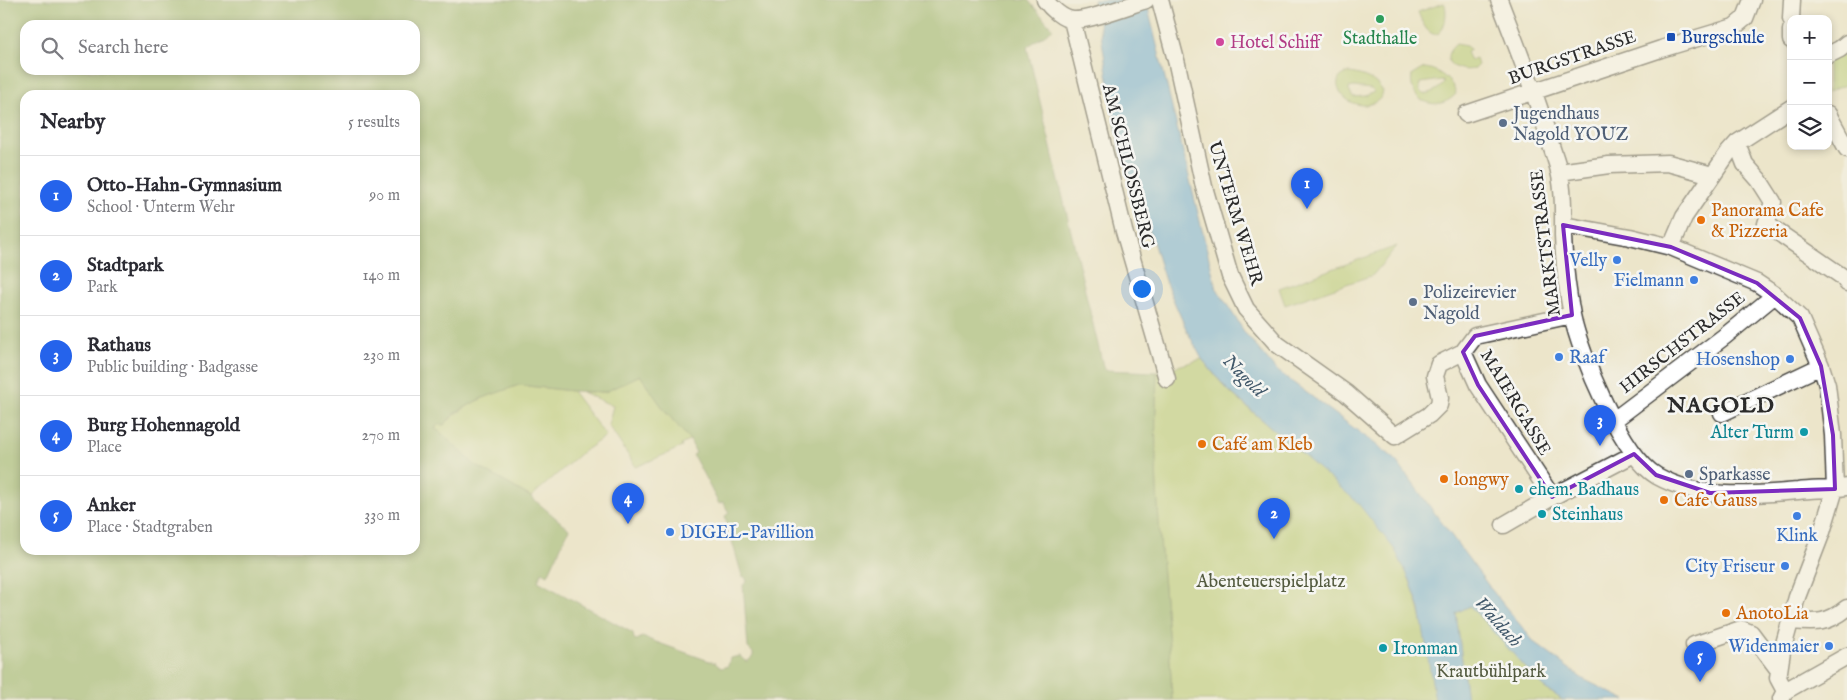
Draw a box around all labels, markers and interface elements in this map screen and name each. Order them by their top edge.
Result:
marker: Stadthalle [1374,13,1386,25]
map controls [1787,15,1832,150]
button: + [1787,15,1832,60]
search box [20,20,420,75]
street label: BURGSTRASSE [1506,26,1639,91]
place label: Burgschule [1681,27,1765,50]
place label: Stadthalle [1343,28,1417,51]
marker: Burgschule [1665,31,1677,43]
place label: Hotel Schiff [1230,32,1323,55]
icon: search [38,34,66,62]
text: Search here [78,36,169,60]
marker: Hotel Schiff [1214,36,1226,48]
button: − [1787,60,1832,105]
street label: AM SCHLOSSBERG [1096,81,1159,252]
place label: Jugendhaus Nagold YOUZ [1511,103,1629,147]
button: layers [1787,105,1832,150]
text: Nearby [40,109,105,136]
text: 5 results [348,113,400,133]
marker: Jugendhaus Nagold YOUZ [1497,117,1509,129]
street label: UNTERM WEHR [1202,139,1268,290]
pin: 1 [1291,168,1323,209]
street label: MARKTSTRASSE [1526,168,1567,318]
text: Otto-Hahn-Gymnasium [87,174,282,198]
text: 1 [53,186,59,206]
text: 90 m [369,186,400,206]
text: School · Unterm Wehr [87,198,235,218]
place label: Panorama Cafe & Pizzeria [1711,200,1824,244]
marker: Panorama Cafe & Pizzeria [1695,214,1707,226]
place label: Velly [1568,250,1607,273]
text: Stadtpark [87,254,164,278]
marker: Velly [1611,254,1623,266]
text: 2 [52,266,60,286]
text: 140 m [362,266,400,286]
place label: Fielmann [1614,270,1684,293]
marker: Fielmann [1688,274,1700,286]
your location [1129,276,1155,302]
text: Park [87,278,117,298]
place label: Polizeirevier Nagold [1423,282,1517,326]
street label: HIRSCHSTRASSE [1615,287,1750,399]
marker: Polizeirevier Nagold [1407,296,1419,308]
text: Rathaus [87,334,151,358]
street label: MAIERGASSE [1474,345,1555,460]
text: 3 [53,346,59,366]
text: 230 m [363,346,400,366]
place label: Raaf [1569,347,1608,370]
place label: Hosenshop [1696,349,1780,372]
water label: Nagold [1217,350,1271,404]
marker: Raaf [1553,351,1565,363]
marker: Hosenshop [1784,353,1796,365]
text: Public building · Badgasse [87,358,258,378]
district label: NAGOLD [1666,392,1775,420]
pin: 3 [1584,405,1616,446]
text: Burg Hohennagold [87,414,240,438]
place label: Alter Turm [1710,422,1794,445]
text: 4 [52,426,60,446]
text: 270 m [361,426,400,446]
marker: Alter Turm [1798,426,1810,438]
place label: Café am Kleb [1212,434,1313,457]
text: Place [87,438,122,458]
marker: Café am Kleb [1196,438,1208,450]
place label: Sparkasse [1699,464,1771,487]
marker: Sparkasse [1683,468,1695,480]
place label: longwy [1454,469,1509,492]
marker: longwy [1438,473,1450,485]
place label: ehem. Badhaus [1529,479,1639,502]
pin: 4 [612,483,644,524]
marker: ehem. Badhaus [1513,483,1525,495]
place label: Cafe Gauss [1674,490,1757,513]
text: Anker [87,494,136,518]
marker: Cafe Gauss [1658,494,1670,506]
pin: 2 [1258,498,1290,539]
place label: Steinhaus [1552,504,1623,527]
text: 5 [53,506,59,526]
text: 330 m [364,506,400,526]
marker: Steinhaus [1536,508,1548,520]
marker: Klink [1791,510,1803,522]
text: Place · Stadtgraben [87,518,213,538]
place label: DIGEL-Pavillion [680,522,815,545]
place label: Klink [1776,525,1818,548]
marker: DIGEL-Pavillion [664,526,676,538]
place label: City Friseur [1685,556,1775,579]
marker: City Friseur [1779,560,1791,572]
park label: Abenteuerspielplatz [1195,571,1346,594]
water label: Waldach [1468,592,1527,653]
place label: AnotoLia [1735,603,1809,626]
marker: AnotoLia [1720,607,1732,619]
place label: Widenmaier [1728,636,1819,659]
place label: Ironman [1393,638,1458,661]
marker: Widenmaier [1823,640,1835,652]
pin: 5 [1684,641,1716,682]
marker: Ironman [1377,642,1389,654]
park label: Krautbühlpark [1436,661,1546,684]

